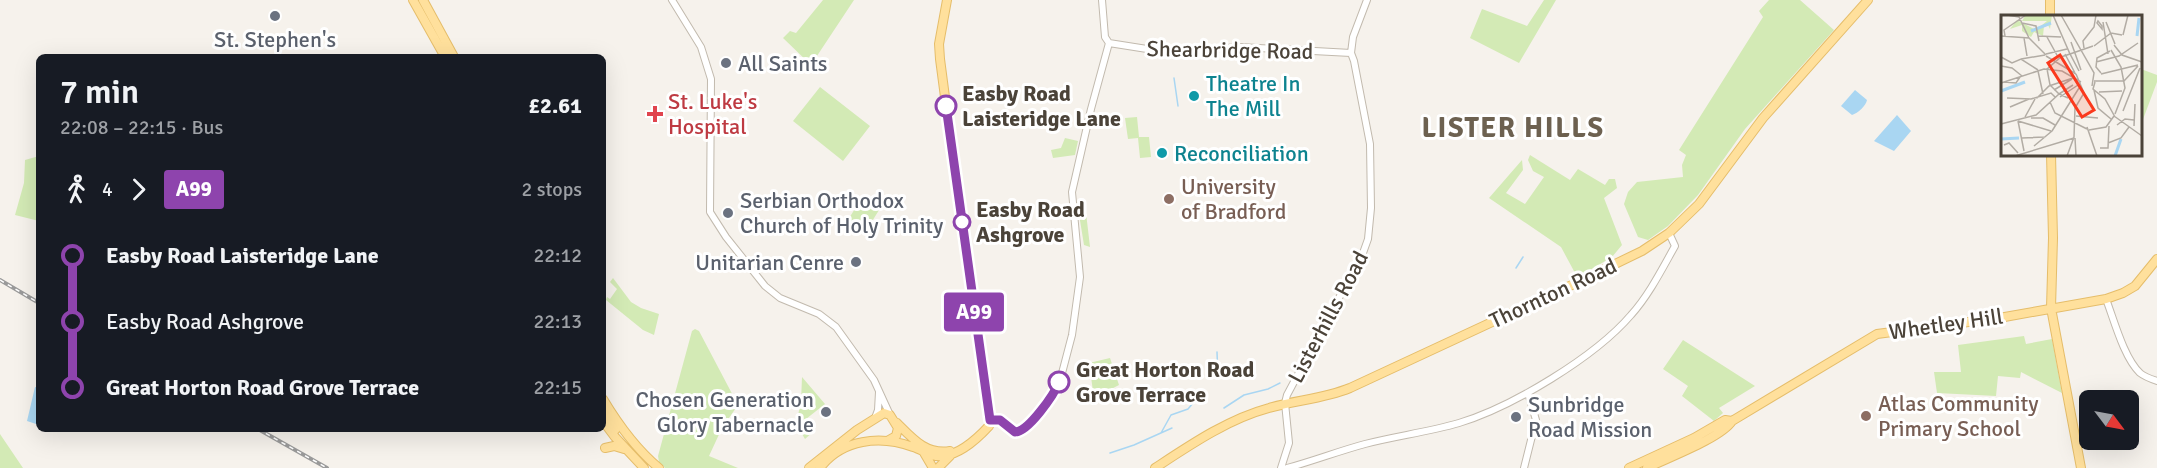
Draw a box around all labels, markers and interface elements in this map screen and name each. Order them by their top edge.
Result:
marker: St. Stephen's [268,9,282,23]
inset map [2001,15,2142,156]
place label: St. Stephen's [214,26,336,53]
street label: Shearbridge Road [1146,35,1314,65]
place label: All Saints [738,50,827,77]
marker: All Saints [719,56,733,70]
place label: Theatre In The Mill [1206,70,1300,122]
text: 7 min [60,72,139,113]
place label: Easby Road Laisteridge Lane [962,80,1121,132]
place label: St. Luke's Hospital [668,88,757,140]
marker: Theatre In The Mill [1187,89,1201,103]
text: £2.61 [528,92,582,119]
marker: Easby Road Laisteridge Lane [935,95,957,117]
marker: St. Luke's Hospital [646,105,664,123]
district label: LISTER HILLS [1421,111,1605,145]
text: 22:08 – 22:15 · Bus [60,115,223,140]
place label: Reconciliation [1174,140,1309,167]
marker: Reconciliation [1155,146,1169,160]
icon: walk [60,173,93,206]
icon: forward [122,173,155,206]
place label: University of Bradford [1181,173,1286,225]
text: A99 [176,176,212,202]
text: 4 [102,177,113,202]
text: 2 stops [521,177,582,202]
place label: Serbian Orthodox Church of Holy Trinity [740,187,944,239]
marker: University of Bradford [1162,192,1176,206]
place label: Easby Road Ashgrove [976,196,1085,248]
marker: Serbian Orthodox Church of Holy Trinity [721,206,735,220]
marker: Easby Road Ashgrove [953,213,971,231]
text: Easby Road Laisteridge Lane [106,242,379,269]
text: 22:12 [533,243,582,268]
street label: Listerhills Road [1282,246,1374,388]
place label: Unitarian Cenre [695,249,844,276]
street label: Thornton Road [1485,252,1621,334]
marker: Unitarian Cenre [849,255,863,269]
line badge: A99 [940,292,1008,332]
text: A99 [956,299,992,325]
street label: Whetley Hill [1887,303,2005,345]
text: Easby Road Ashgrove [106,308,304,335]
text: 22:13 [533,309,582,334]
place label: Great Horton Road Grove Terrace [1076,356,1254,408]
marker: Great Horton Road Grove Terrace [1048,371,1070,393]
text: Great Horton Road Grove Terrace [106,374,419,401]
text: 22:15 [533,375,582,400]
place label: Chosen Generation Glory Tabernacle [636,386,814,438]
place label: Atlas Community Primary School [1878,390,2039,442]
north arrow [2079,390,2139,450]
map controls [2079,390,2139,450]
place label: Sunbridge Road Mission [1528,391,1652,443]
marker: Chosen Generation Glory Tabernacle [819,405,833,419]
marker: Atlas Community Primary School [1859,409,1873,423]
marker: Sunbridge Road Mission [1509,410,1523,424]

